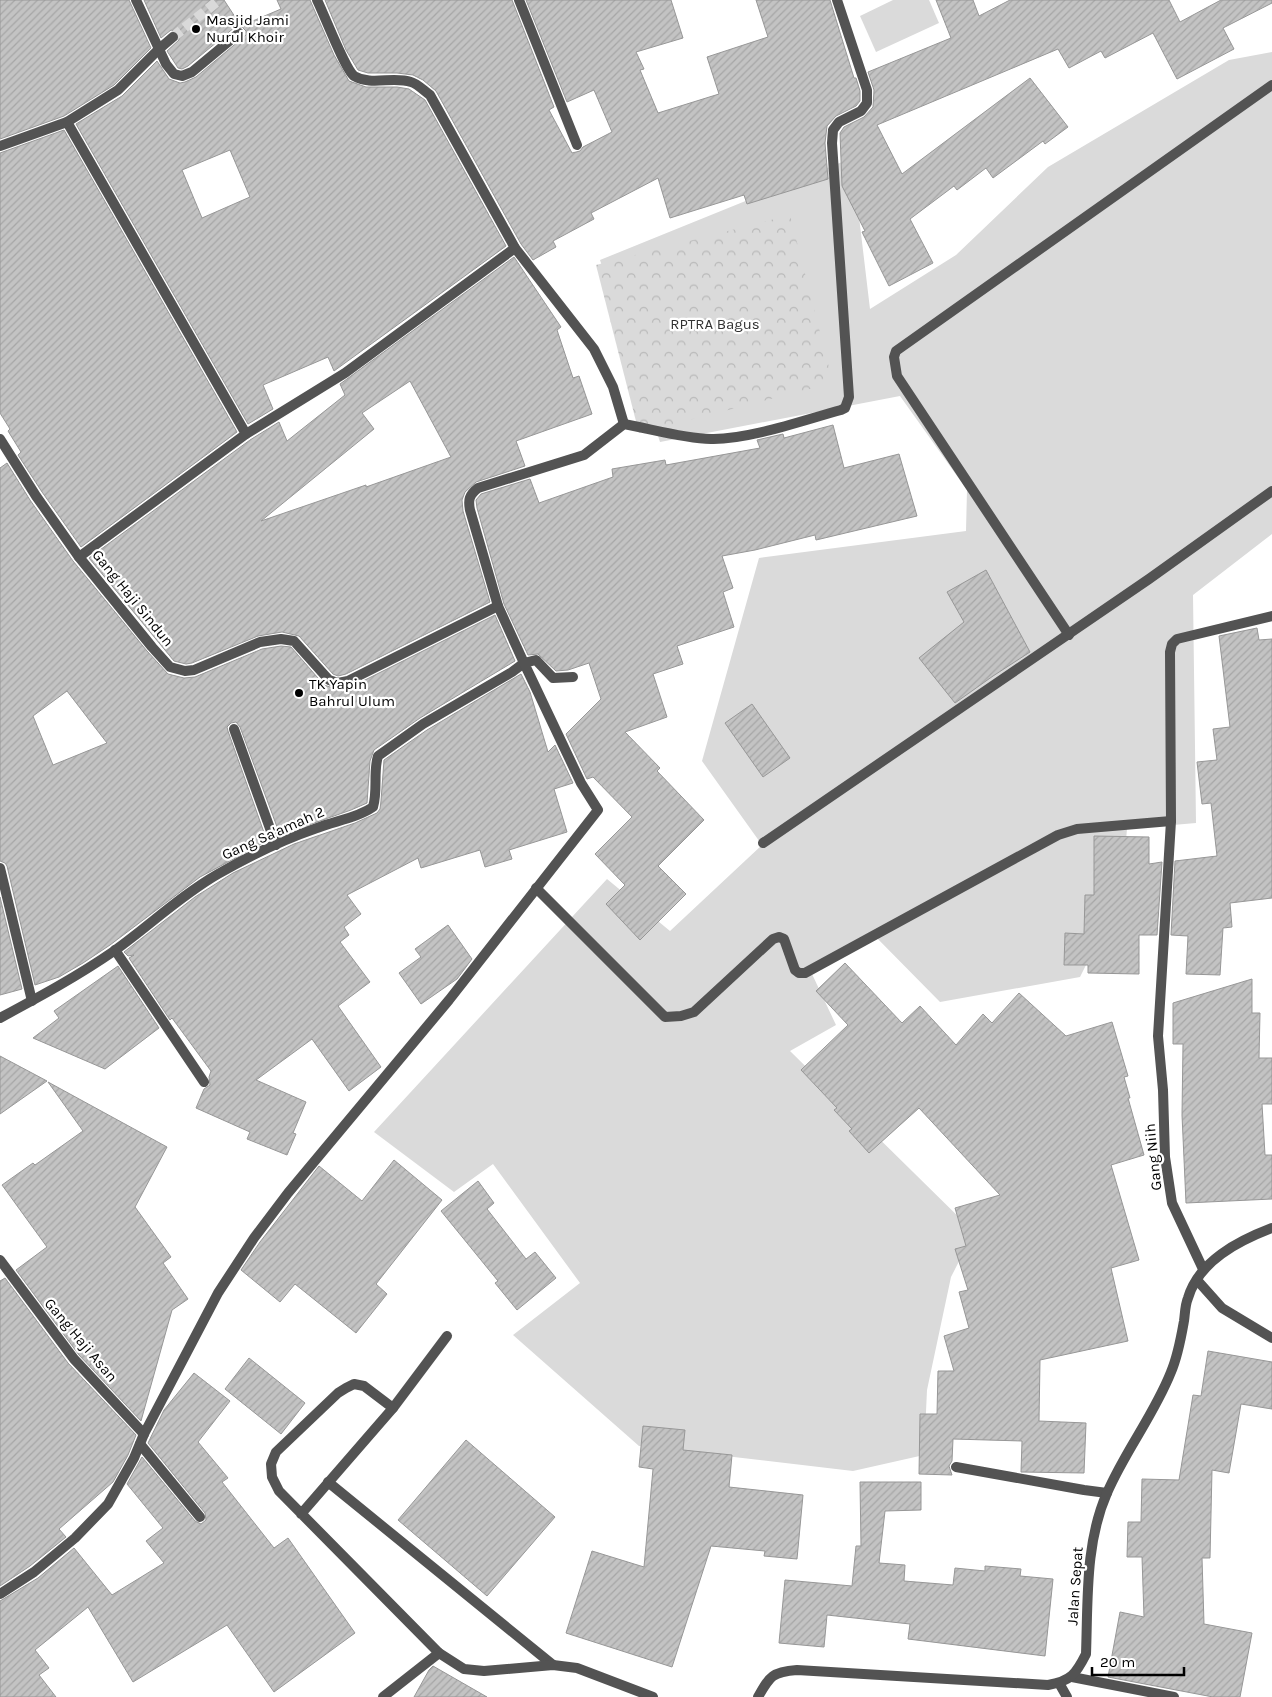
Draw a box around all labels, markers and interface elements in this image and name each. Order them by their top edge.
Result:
place label: Masjid Jami Nurul Khoir [206,11,289,46]
marker: Masjid Jami Nurul Khoir [190,23,202,35]
park label: RPTRA Bagus [670,315,760,333]
street label: Gang Haji Sindun [88,546,178,650]
place label: TK Yapin Bahrul Ulum [309,675,395,710]
marker: TK Yapin Bahrul Ulum [293,687,305,699]
street label: Gang Sa'amah 2 [219,802,327,864]
street label: Gang Niih [1141,1123,1165,1191]
street label: Gang Haji Asan [41,1294,121,1386]
street label: Jalan Sepat [1063,1546,1087,1626]
scale bar [1092,1644,1184,1676]
text: 20 m [1100,1653,1135,1671]

